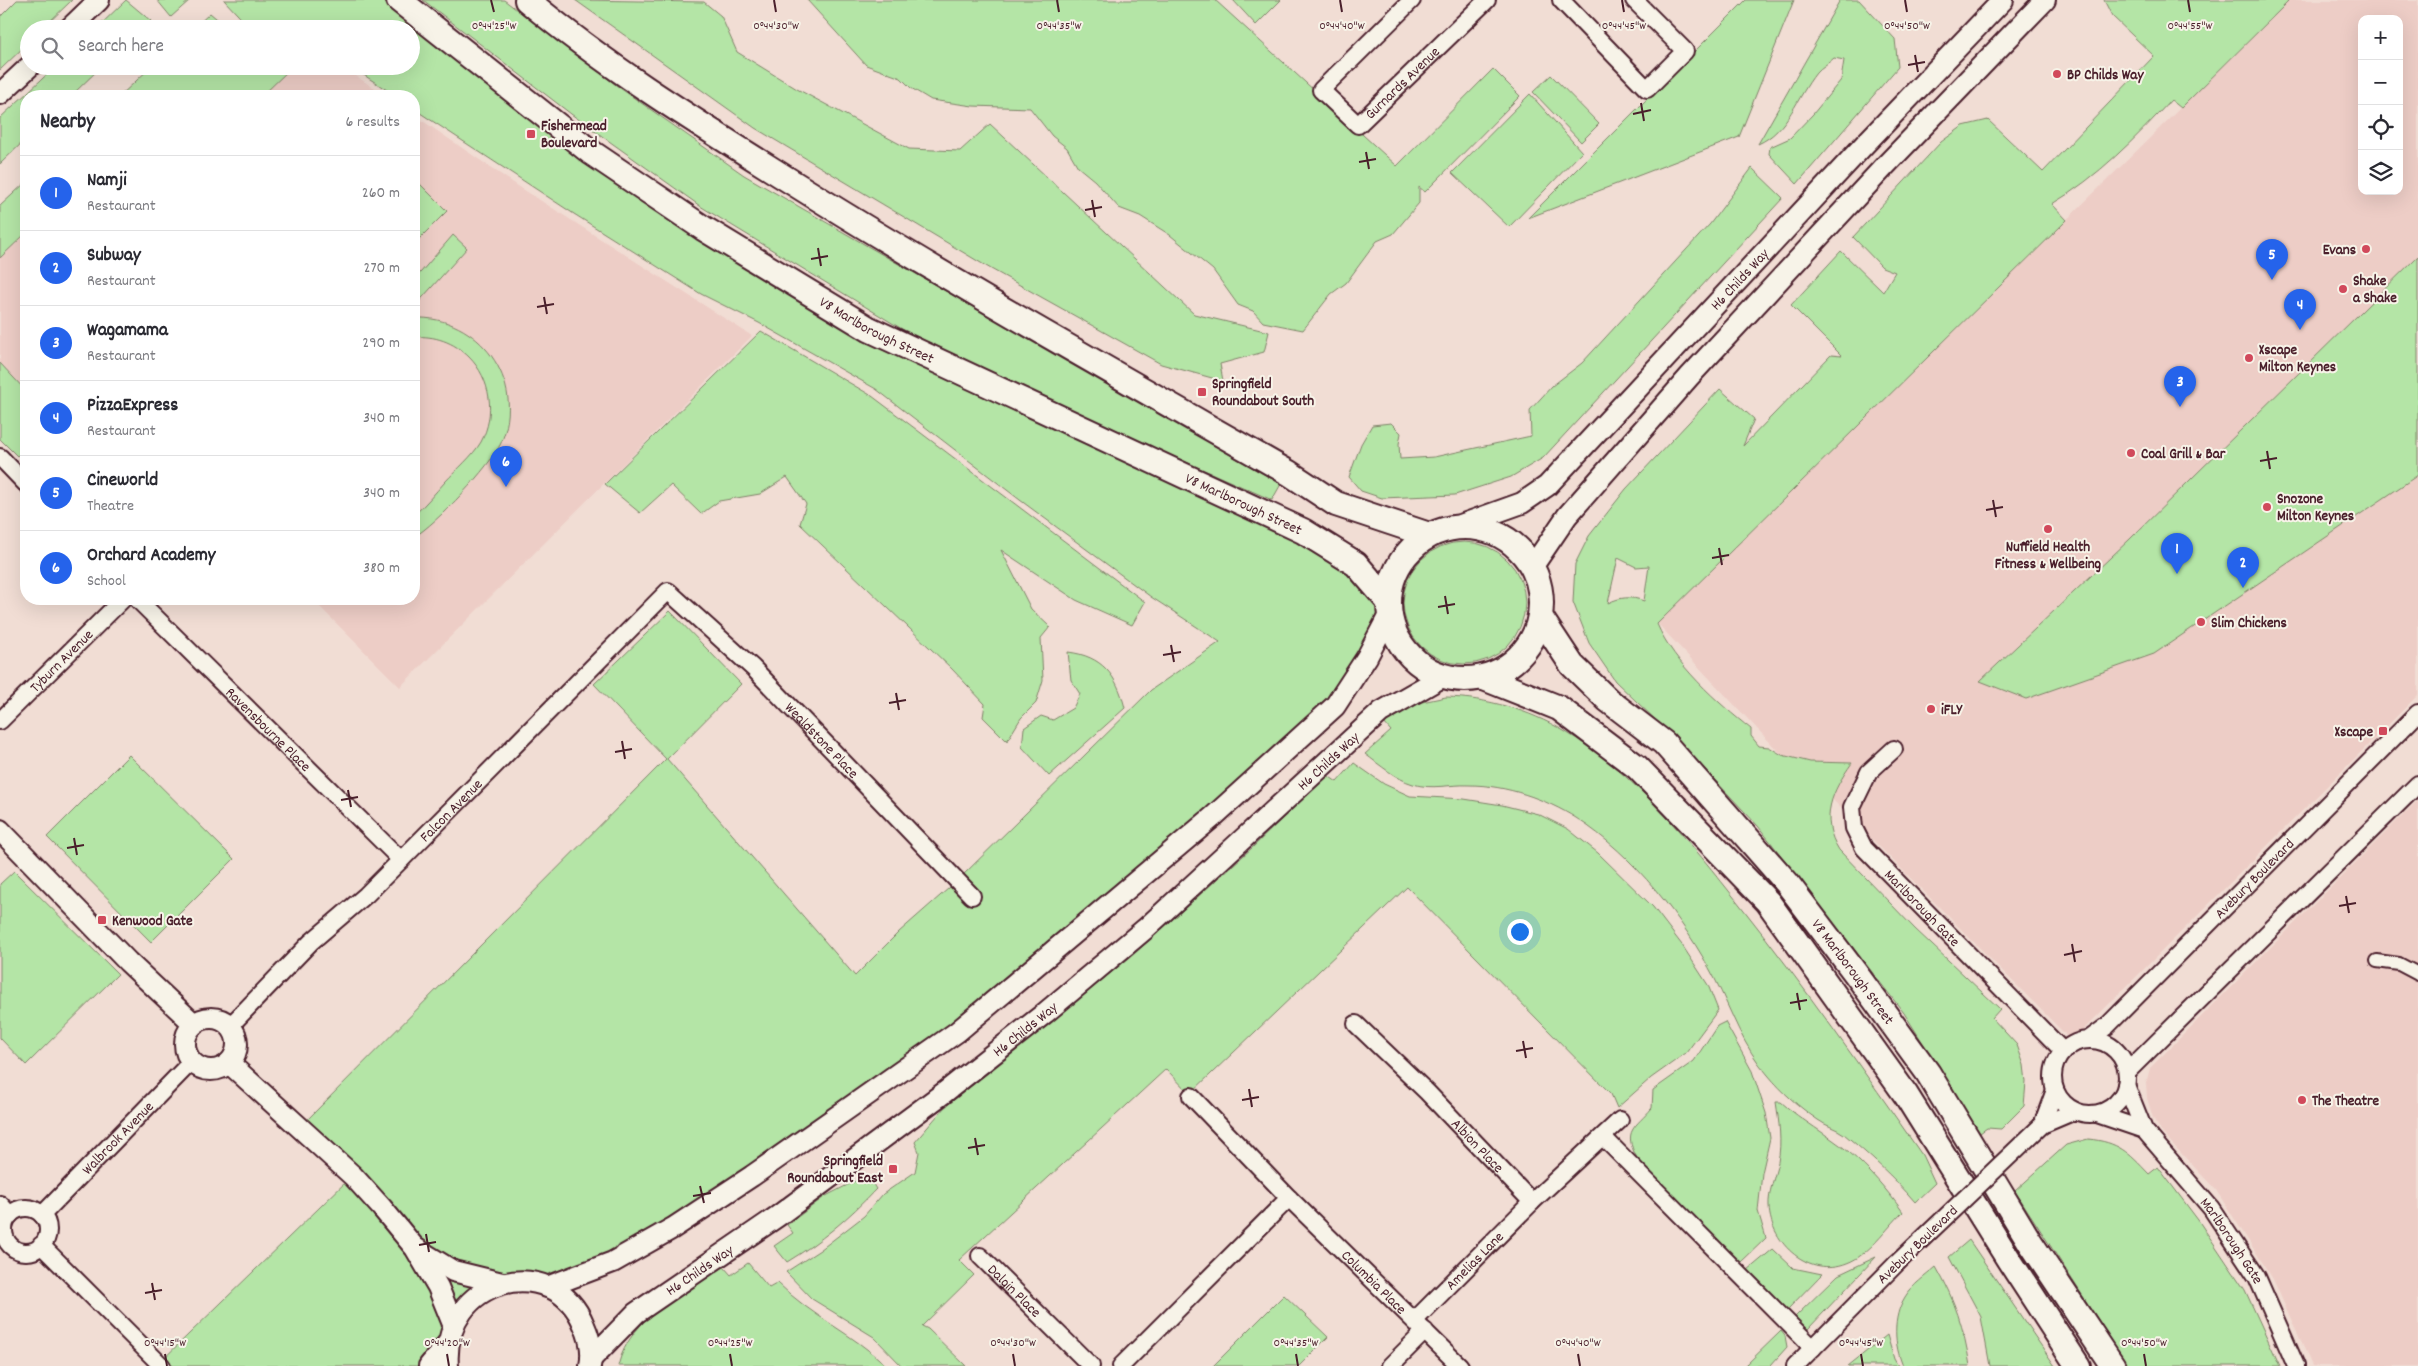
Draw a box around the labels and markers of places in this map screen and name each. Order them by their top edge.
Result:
place label: BP Childs Way [2067,65,2144,87]
marker: BP Childs Way [2051,68,2063,80]
place label: Fishermead Boulevard [541,116,607,155]
marker: Fishermead Boulevard [525,128,537,140]
pin: 5 [2256,239,2288,280]
place label: Evans [2323,240,2356,262]
marker: Evans [2360,243,2372,255]
place label: Shake a Shake [2353,271,2397,310]
marker: Shake a Shake [2337,283,2349,295]
pin: 4 [2284,289,2316,330]
place label: Xscape Milton Keynes [2259,340,2336,379]
marker: Xscape Milton Keynes [2243,352,2255,364]
pin: 3 [2164,366,2196,407]
place label: Springfield Roundabout South [1212,374,1314,413]
marker: Springfield Roundabout South [1196,386,1208,398]
place label: Coal Grill & Bar [2141,444,2226,466]
pin: 6 [490,446,522,487]
marker: Coal Grill & Bar [2125,447,2137,459]
place label: Snozone Milton Keynes [2277,489,2354,528]
marker: Snozone Milton Keynes [2261,501,2273,513]
marker: Nuffield Health Fitness & Wellbeing [2042,523,2054,535]
pin: 1 [2161,533,2193,574]
place label: Nuffield Health Fitness & Wellbeing [1995,537,2102,576]
pin: 2 [2227,547,2259,588]
place label: Slim Chickens [2211,613,2287,635]
marker: Slim Chickens [2195,616,2207,628]
place label: iFLY [1941,700,1964,722]
marker: iFLY [1925,703,1937,715]
place label: Xscape [2335,722,2373,744]
marker: Xscape [2377,725,2389,737]
place label: Kenwood Gate [112,911,193,933]
marker: Kenwood Gate [96,914,108,926]
place label: The Theatre [2312,1091,2380,1113]
marker: The Theatre [2296,1094,2308,1106]
place label: Springfield Roundabout East [787,1151,883,1190]
marker: Springfield Roundabout East [887,1163,899,1175]

